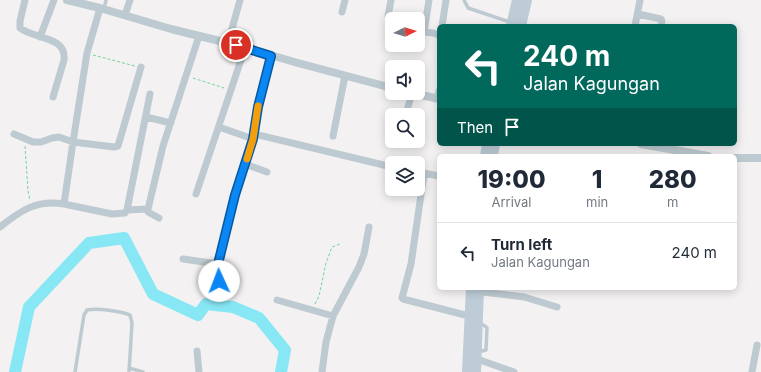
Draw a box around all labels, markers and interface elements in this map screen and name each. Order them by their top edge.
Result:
north arrow [385,12,425,52]
map controls [385,12,425,196]
pin [219,28,253,62]
icon: arrive [225,34,247,56]
text: 240 m [523,39,610,73]
icon: left [457,40,509,92]
button: sound [385,60,425,100]
text: Jalan Kagungan [523,73,660,94]
button: search [385,108,425,148]
icon: arrive [501,116,523,138]
text: Then [457,118,493,137]
button: layers [385,156,425,196]
text: 19:00 [477,165,546,194]
text: 1 [592,165,602,194]
text: 280 [649,165,697,194]
text: Arrival [492,194,532,210]
text: min [586,194,608,210]
text: m [667,194,678,210]
text: Turn left [491,235,552,254]
icon: left [457,242,479,264]
text: 240 m [672,243,717,262]
text: Jalan Kagungan [491,254,590,270]
position arrow [198,260,240,302]

